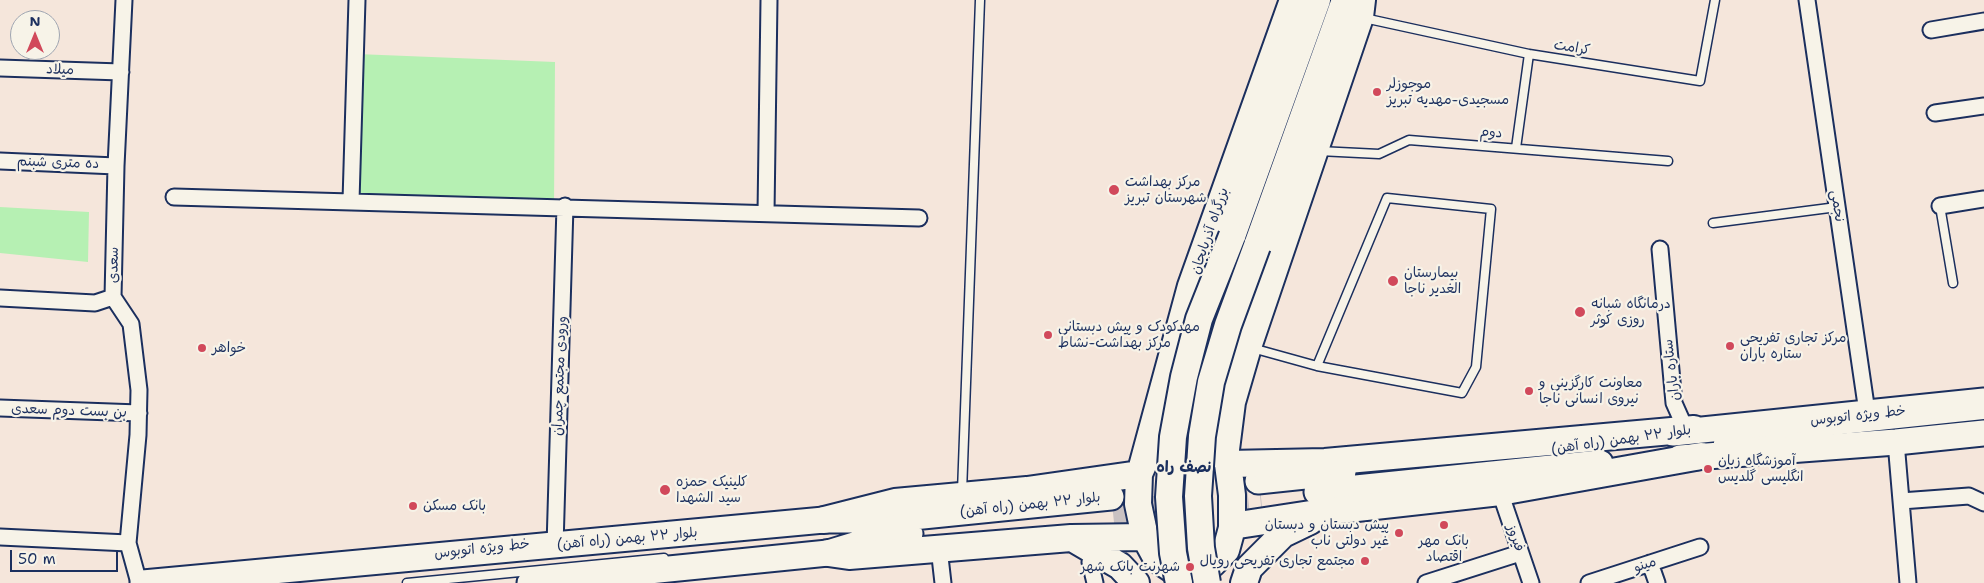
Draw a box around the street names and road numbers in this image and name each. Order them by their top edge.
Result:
street label: کرامت [1553,37,1591,59]
street label: میلاد [46,61,74,79]
street label: دوم [1479,124,1503,142]
street label: ده متری شبنم [17,153,99,173]
street label: بزرگراه آذربایجان [1187,185,1233,277]
street label: نجمی [1826,189,1848,223]
street label: سعدی [105,247,123,283]
street label: ورودی مجتمع چمران [550,316,570,436]
street label: ستاره باران [1660,338,1684,402]
street label: بن بست دوم سعدی [11,401,127,421]
street label: خط ویژه اتوبوس [1809,403,1907,429]
street label: بلوار ۲۲ بهمن (راه آهن) [1550,422,1692,458]
street label: بلوار ۲۲ بهمن (راه آهن) [959,489,1101,521]
street label: فیروز [1503,522,1527,554]
street label: بلوار ۲۲ بهمن (راه آهن) [556,524,698,554]
street label: خط ویژه اتوبوس [433,536,531,562]
street label: مینو [1632,553,1658,577]

